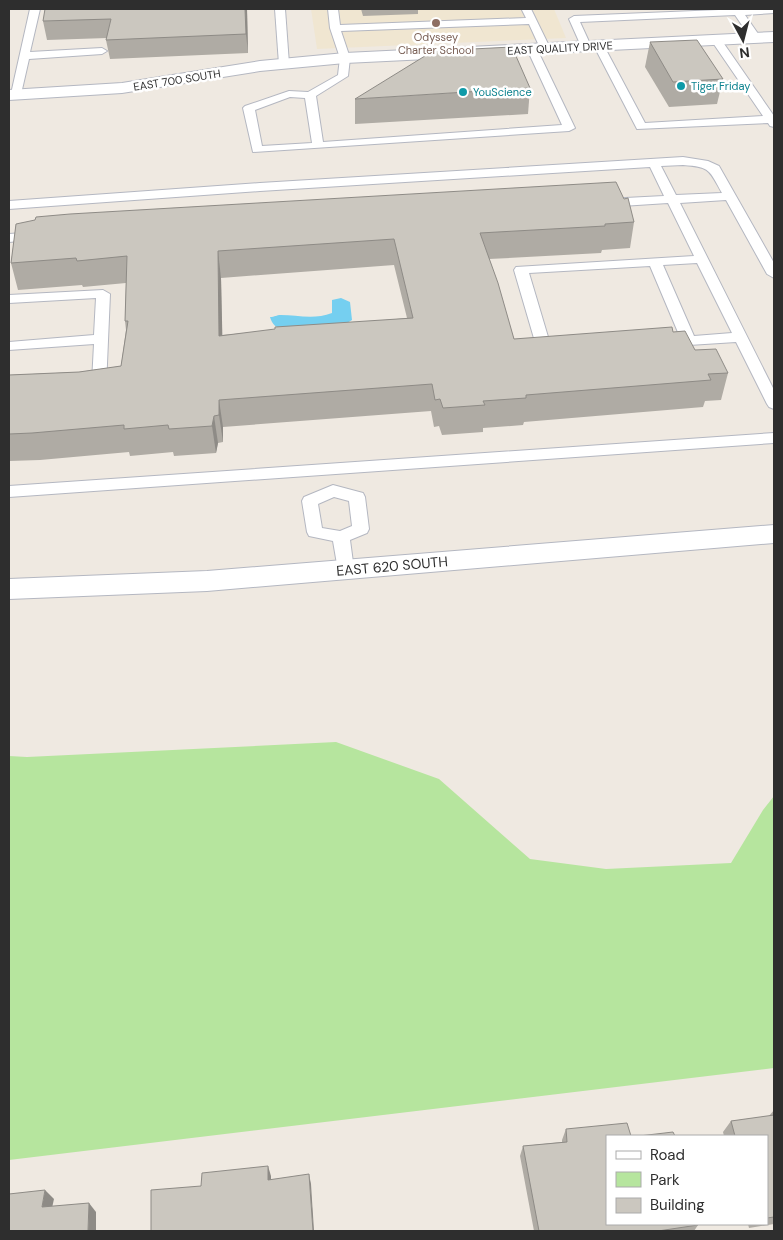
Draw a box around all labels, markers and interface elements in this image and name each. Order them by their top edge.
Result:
north arrow [718,15,768,65]
marker: Odyssey Charter School [430,17,442,29]
place label: Odyssey Charter School [398,30,474,57]
street label: EAST QUALITY DRIVE [507,38,613,58]
text: N [738,43,751,62]
street label: EAST 700 SOUTH [132,66,222,94]
place label: Tiger Friday [691,79,750,93]
marker: Tiger Friday [675,80,687,92]
place label: YouScience [473,85,532,99]
marker: YouScience [457,86,469,98]
street label: EAST 620 SOUTH [336,552,448,580]
legend [606,1135,768,1225]
text: Road [650,1145,685,1165]
text: Park [650,1170,680,1190]
text: Building [650,1195,705,1215]

